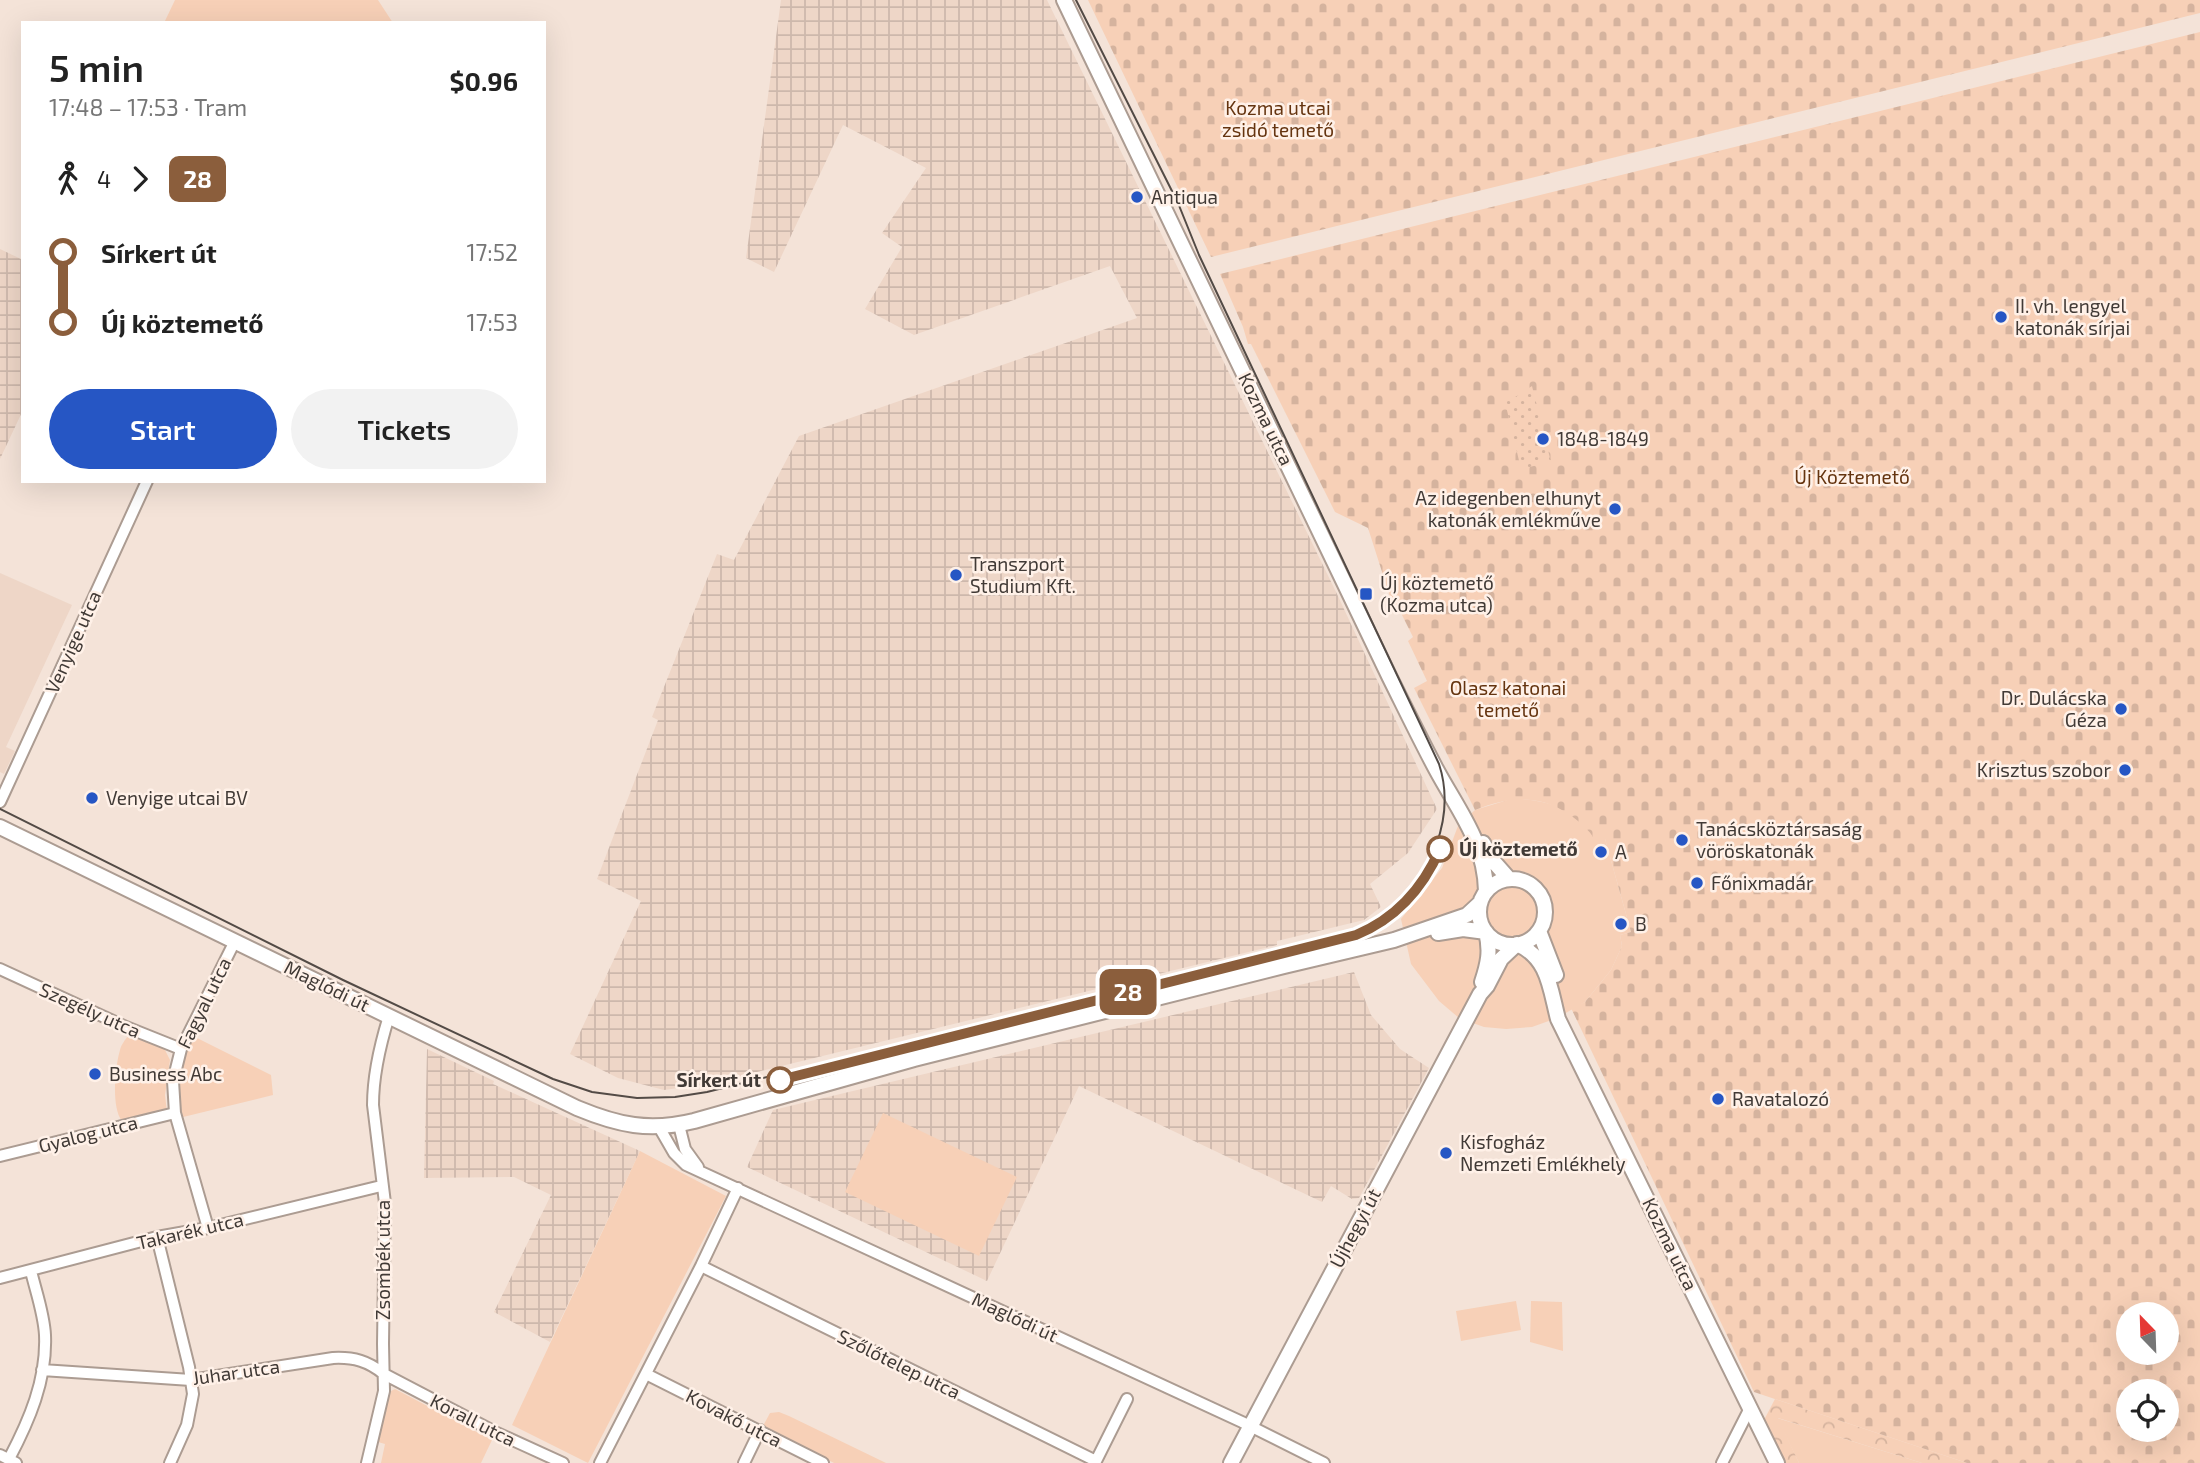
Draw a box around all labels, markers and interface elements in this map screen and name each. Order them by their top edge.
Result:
text: 5 min [49,44,144,90]
text: $0.96 [449,65,518,96]
text: 17:48 – 17:53 · Tram [49,93,247,121]
park label: Kozma utcai zsidó temető [1222,96,1334,141]
icon: walk [49,160,87,198]
icon: forward [121,160,159,198]
text: 28 [183,164,212,193]
text: 4 [97,165,111,193]
place label: Antiqua [1151,185,1218,208]
marker: Antiqua [1129,189,1145,205]
text: Sírkert út [101,237,217,268]
text: 17:52 [466,238,518,266]
place label: II. vh. lengyel katonák sírjai [2015,294,2130,339]
text: Új köztemető [101,307,264,338]
text: 17:53 [467,308,518,336]
marker: II. vh. lengyel katonák sírjai [1993,309,2009,325]
street label: Kozma utca [1234,369,1299,469]
button: Start [49,389,277,469]
button: Tickets [291,389,518,469]
place label: 1848-1849 [1557,427,1649,450]
marker: 1848-1849 [1535,431,1551,447]
park label: Új Köztemető [1794,465,1910,488]
place label: Az idegenben elhunyt katonák emlékműve [1415,486,1601,531]
marker: Az idegenben elhunyt katonák emlékműve [1607,501,1623,517]
place label: Transzport Studium Kft. [970,552,1076,597]
marker: Transzport Studium Kft. [948,567,964,583]
place label: Új köztemető (Kozma utca) [1380,571,1494,616]
marker: Új köztemető (Kozma utca) [1358,586,1374,602]
street label: Venyige utca [40,587,105,697]
park label: Olasz katonai temető [1450,676,1566,721]
place label: Dr. Dulácska Géza [2001,686,2107,731]
marker: Dr. Dulácska Géza [2113,701,2129,717]
place label: Krisztus szobor [1977,758,2111,781]
marker: Krisztus szobor [2117,762,2133,778]
place label: Venyige utcai BV [106,786,248,809]
marker: Venyige utcai BV [84,790,100,806]
place label: Tanácsköztársaság vöröskatonák [1696,817,1862,862]
marker: Tanácsköztársaság vöröskatonák [1674,832,1690,848]
marker: Új köztemető [1427,836,1453,862]
place label: Új köztemető [1459,837,1578,860]
place label: A [1615,840,1627,863]
marker: A [1593,844,1609,860]
place label: Főnixmadár [1711,871,1814,894]
marker: Főnixmadár [1689,875,1705,891]
place label: B [1635,912,1647,935]
marker: B [1613,916,1629,932]
street label: Fagyal utca [172,954,235,1052]
street label: Maglódi út [281,955,374,1016]
line badge: 28 [1096,969,1160,1015]
street label: Szegély utca [36,977,144,1042]
text: 28 [1114,977,1142,1006]
place label: Business Abc [109,1062,222,1085]
marker: Business Abc [87,1066,103,1082]
marker: Sírkert út [767,1067,793,1093]
place label: Sírkert út [676,1068,761,1091]
place label: Ravatalozó [1732,1087,1829,1110]
marker: Ravatalozó [1710,1091,1726,1107]
street label: Gyalog utca [36,1110,140,1157]
place label: Kisfogház Nemzeti Emlékhely [1460,1130,1626,1175]
marker: Kisfogház Nemzeti Emlékhely [1438,1145,1454,1161]
street label: Újhegyi út [1324,1184,1385,1271]
street label: Kozma utca [1638,1194,1703,1294]
street label: Zsombék utca [371,1200,394,1320]
street label: Takarék utca [134,1207,246,1254]
street label: Maglódi út [969,1287,1062,1346]
north arrow [2116,1302,2179,1365]
map controls [2116,1302,2179,1442]
street label: Szőlőtelep utca [834,1324,964,1403]
street label: Juhar utca [191,1354,281,1389]
button: locate [2116,1379,2179,1442]
street label: Kovakő utca [683,1384,786,1451]
street label: Korall utca [427,1388,520,1451]

